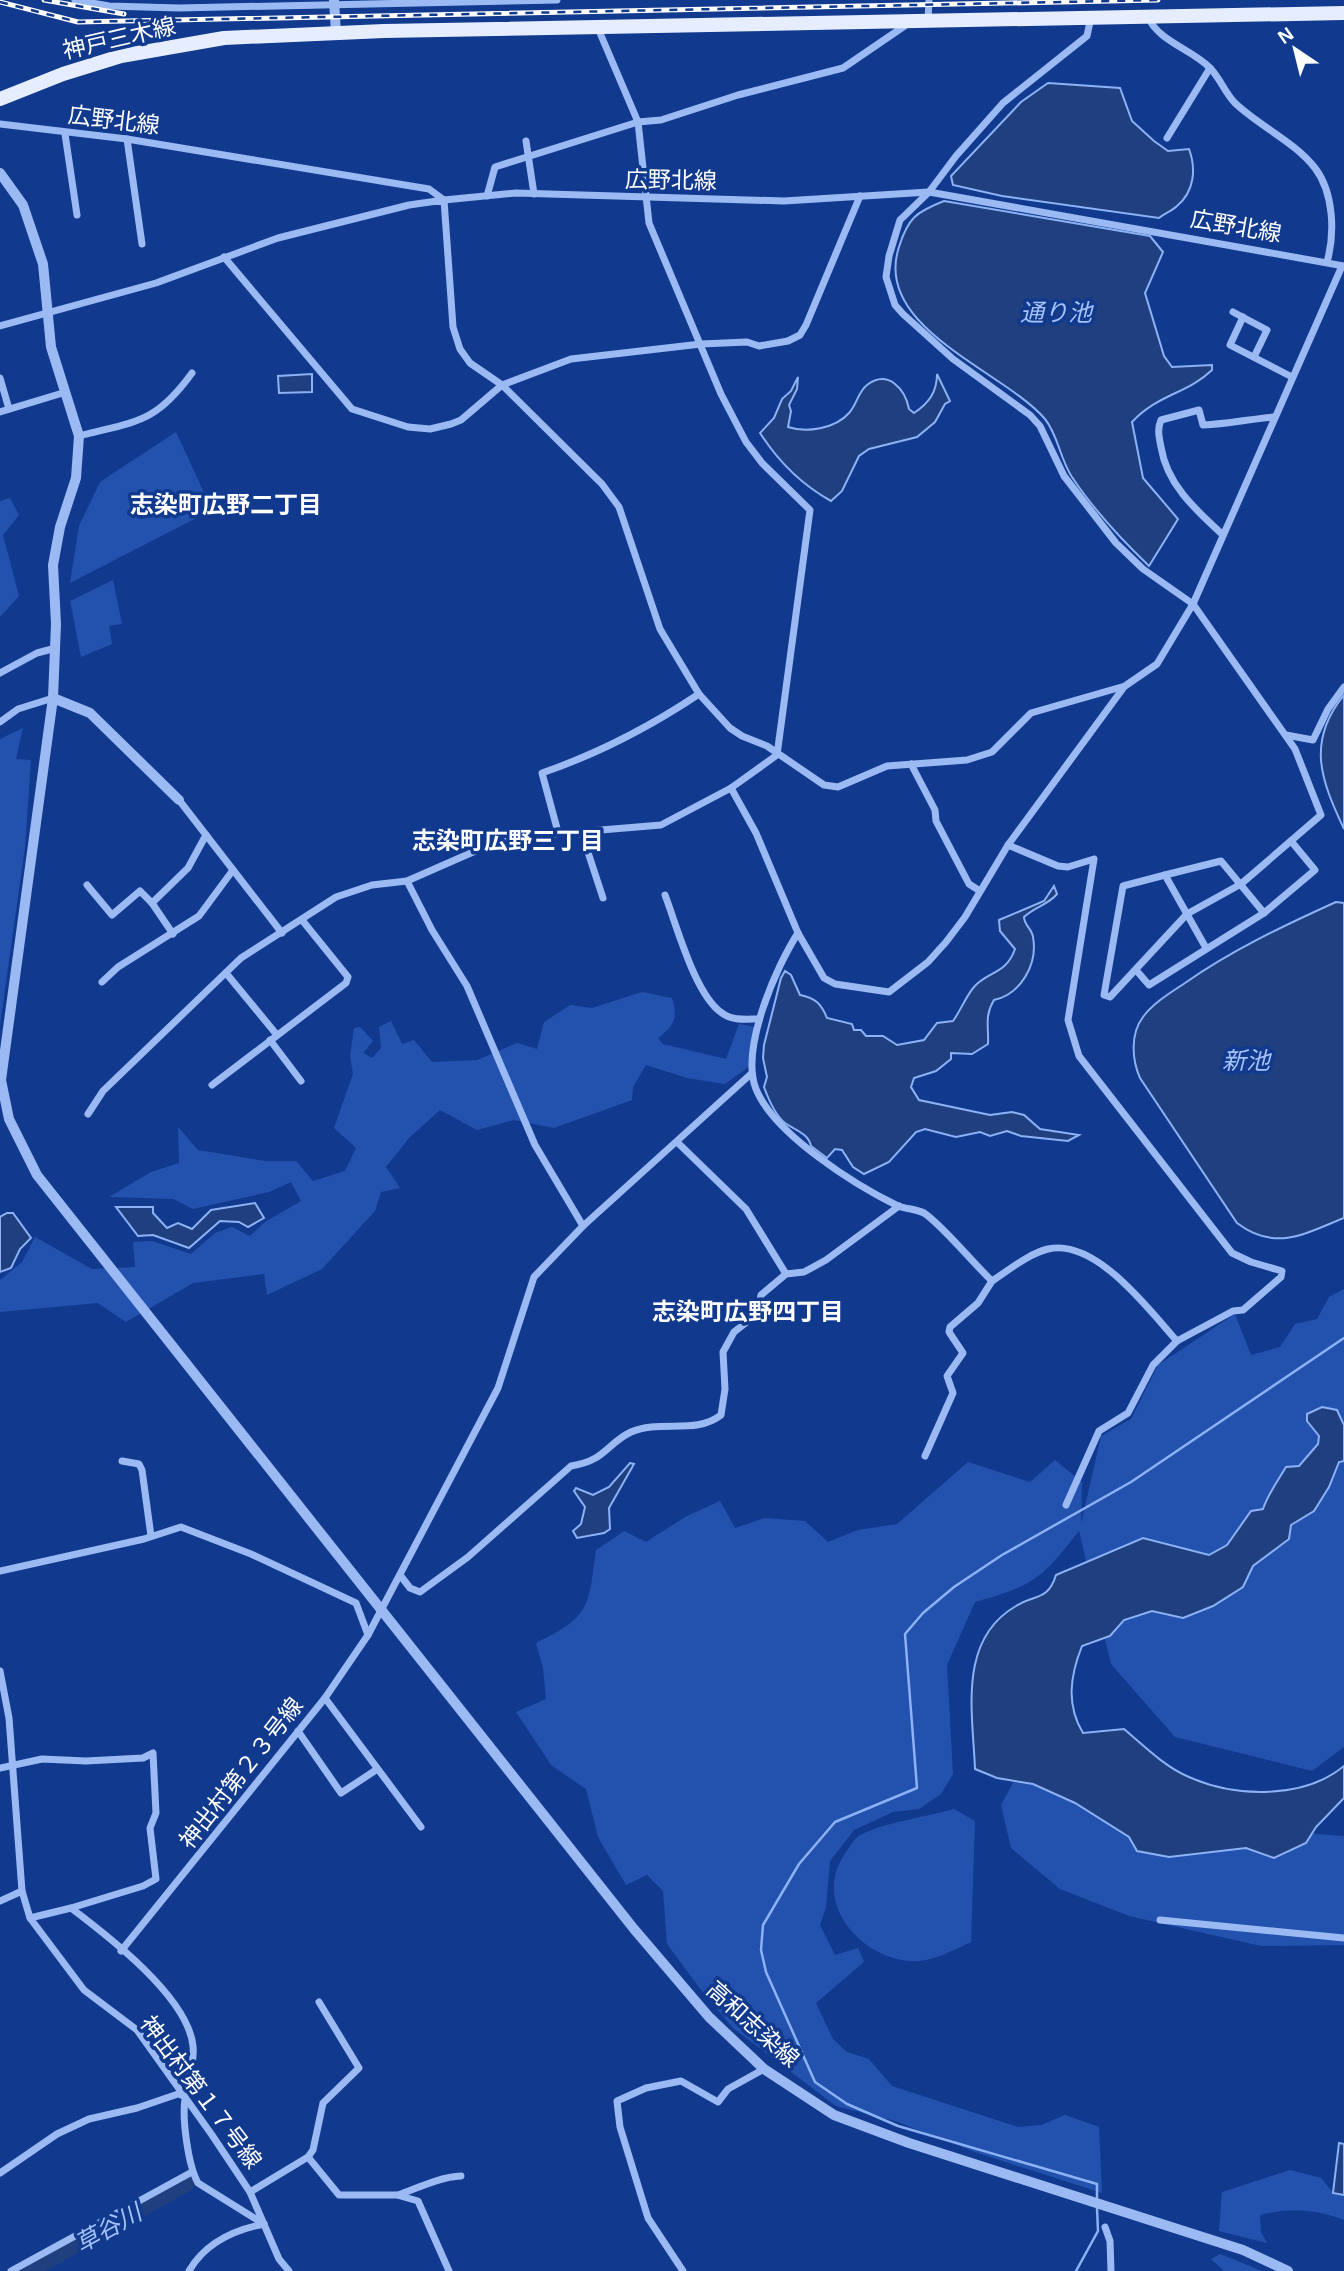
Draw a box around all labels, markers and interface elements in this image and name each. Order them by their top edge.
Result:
street label: 神戸三木線 [60,12,178,64]
north arrow [1260,14,1330,84]
text: N [1274,23,1297,48]
street label: 広野北線 [67,101,161,139]
street label: 広野北線 [625,166,717,194]
street label: 広野北線 [1188,205,1284,247]
water label: 通り池 [1020,299,1094,326]
district label: 志染町広野二丁目 [130,491,322,518]
district label: 志染町広野三丁目 [412,827,604,854]
water label: 新池 [1222,1047,1272,1074]
district label: 志染町広野四丁目 [652,1298,844,1325]
street label: 神出村第２３号線 [174,1692,308,1854]
street label: 高和志染線 [702,1976,804,2072]
street label: 神出村第１７号線 [135,2011,267,2173]
water label: 草谷川 [70,2197,149,2257]

